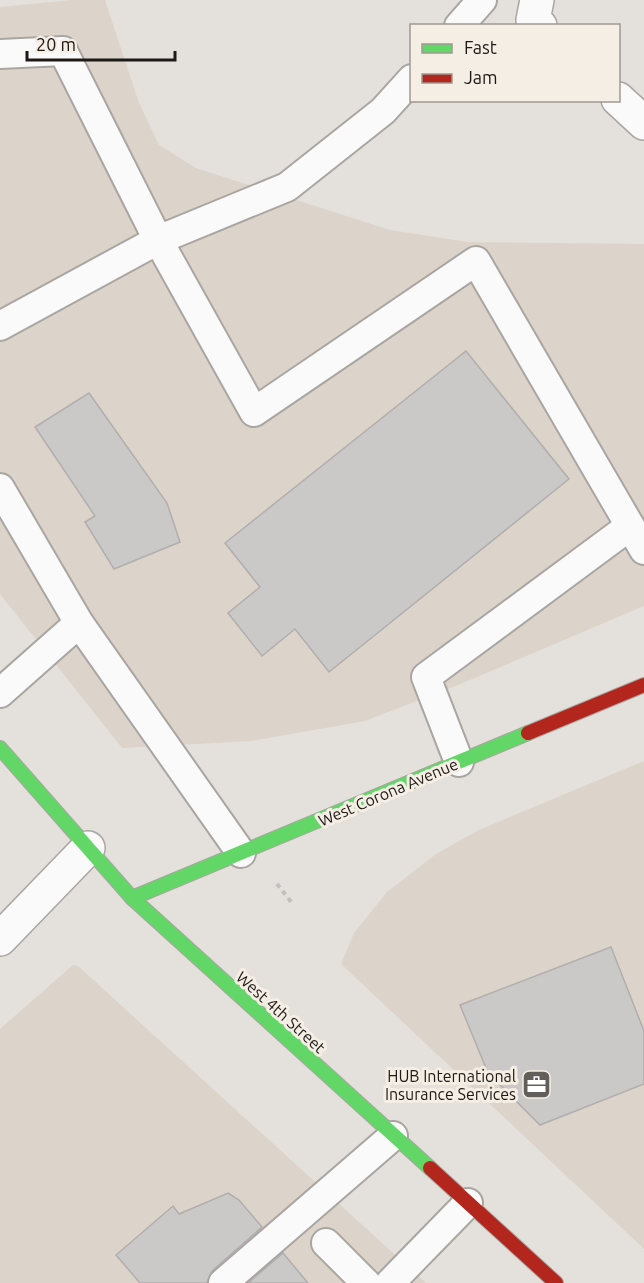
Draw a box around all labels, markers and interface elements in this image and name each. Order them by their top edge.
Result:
scale bar [27,24,176,62]
legend [410,24,620,102]
text: 20 m [36,34,76,54]
text: Fast [464,37,497,57]
text: Jam [464,67,498,87]
street label: West Corona Avenue [316,754,460,830]
street label: West 4th Street [233,967,330,1057]
place label: HUB International Insurance Services [385,1067,516,1103]
office icon: HUB International Insurance Services [521,1069,553,1101]

